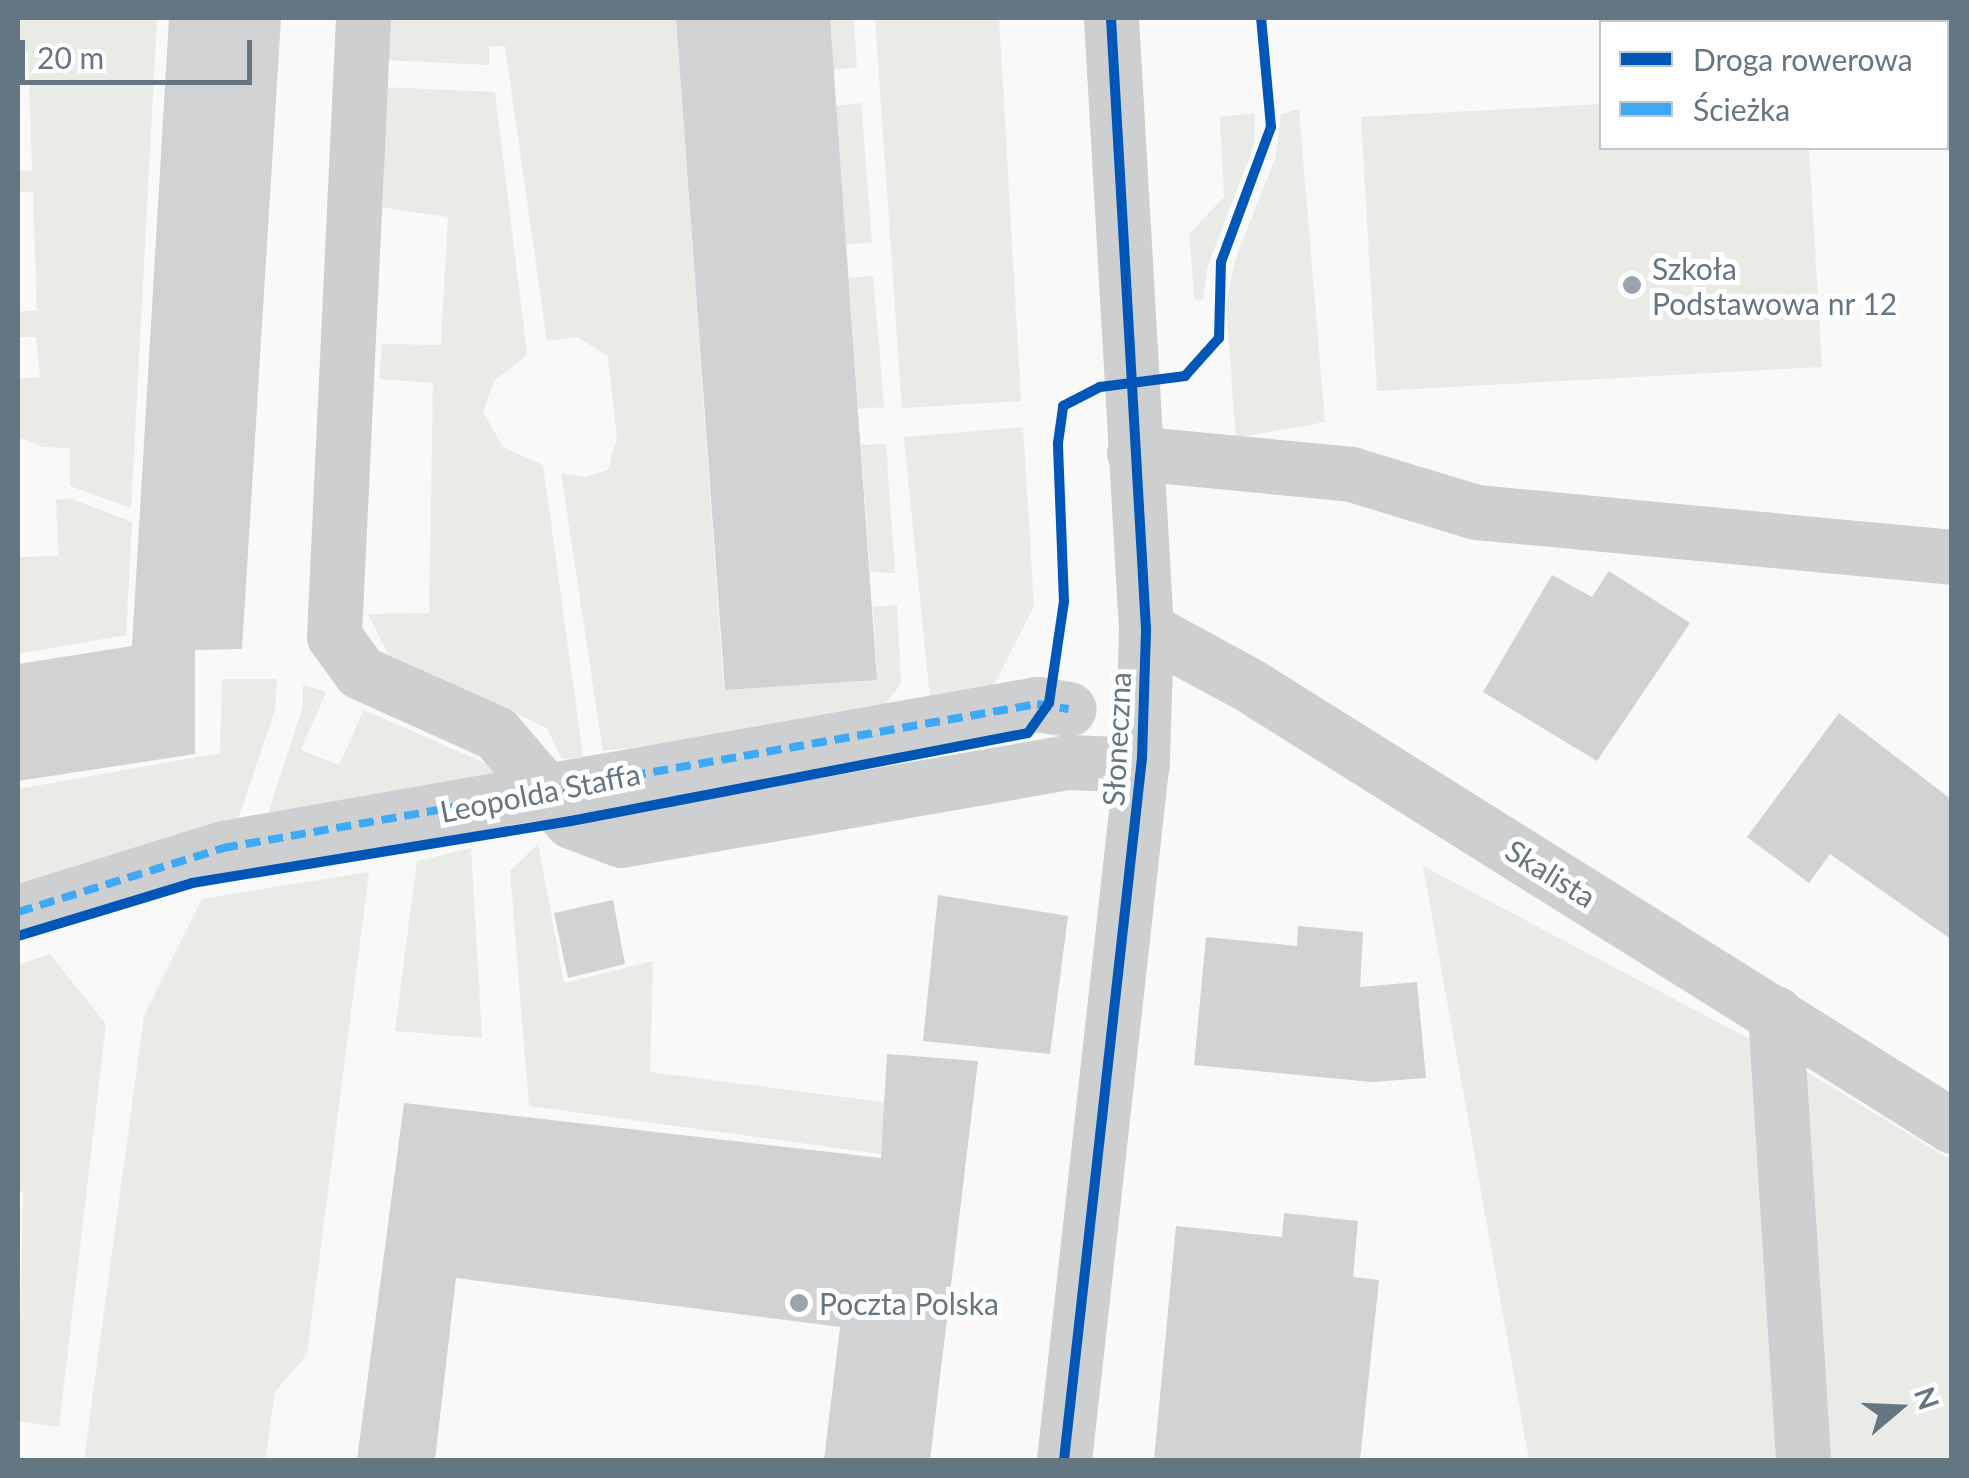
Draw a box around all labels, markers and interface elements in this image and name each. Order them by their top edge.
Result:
scale bar [25,20,258,82]
legend [1599,20,1949,150]
text: 20 m [37,39,104,75]
text: Droga rowerowa [1693,41,1913,77]
text: Ścieżka [1693,91,1790,127]
place label: Szkoła Podstawowa nr 12 [1652,250,1898,320]
marker: Szkoła Podstawowa nr 12 [1621,274,1643,296]
street label: Słoneczna [1095,671,1137,807]
street label: Leopolda Staffa [437,755,643,829]
street label: Skalista [1499,831,1603,915]
place label: Poczta Polska [819,1285,999,1321]
marker: Poczta Polska [788,1292,810,1314]
north arrow [1849,1358,1949,1458]
text: N [1908,1382,1947,1414]

